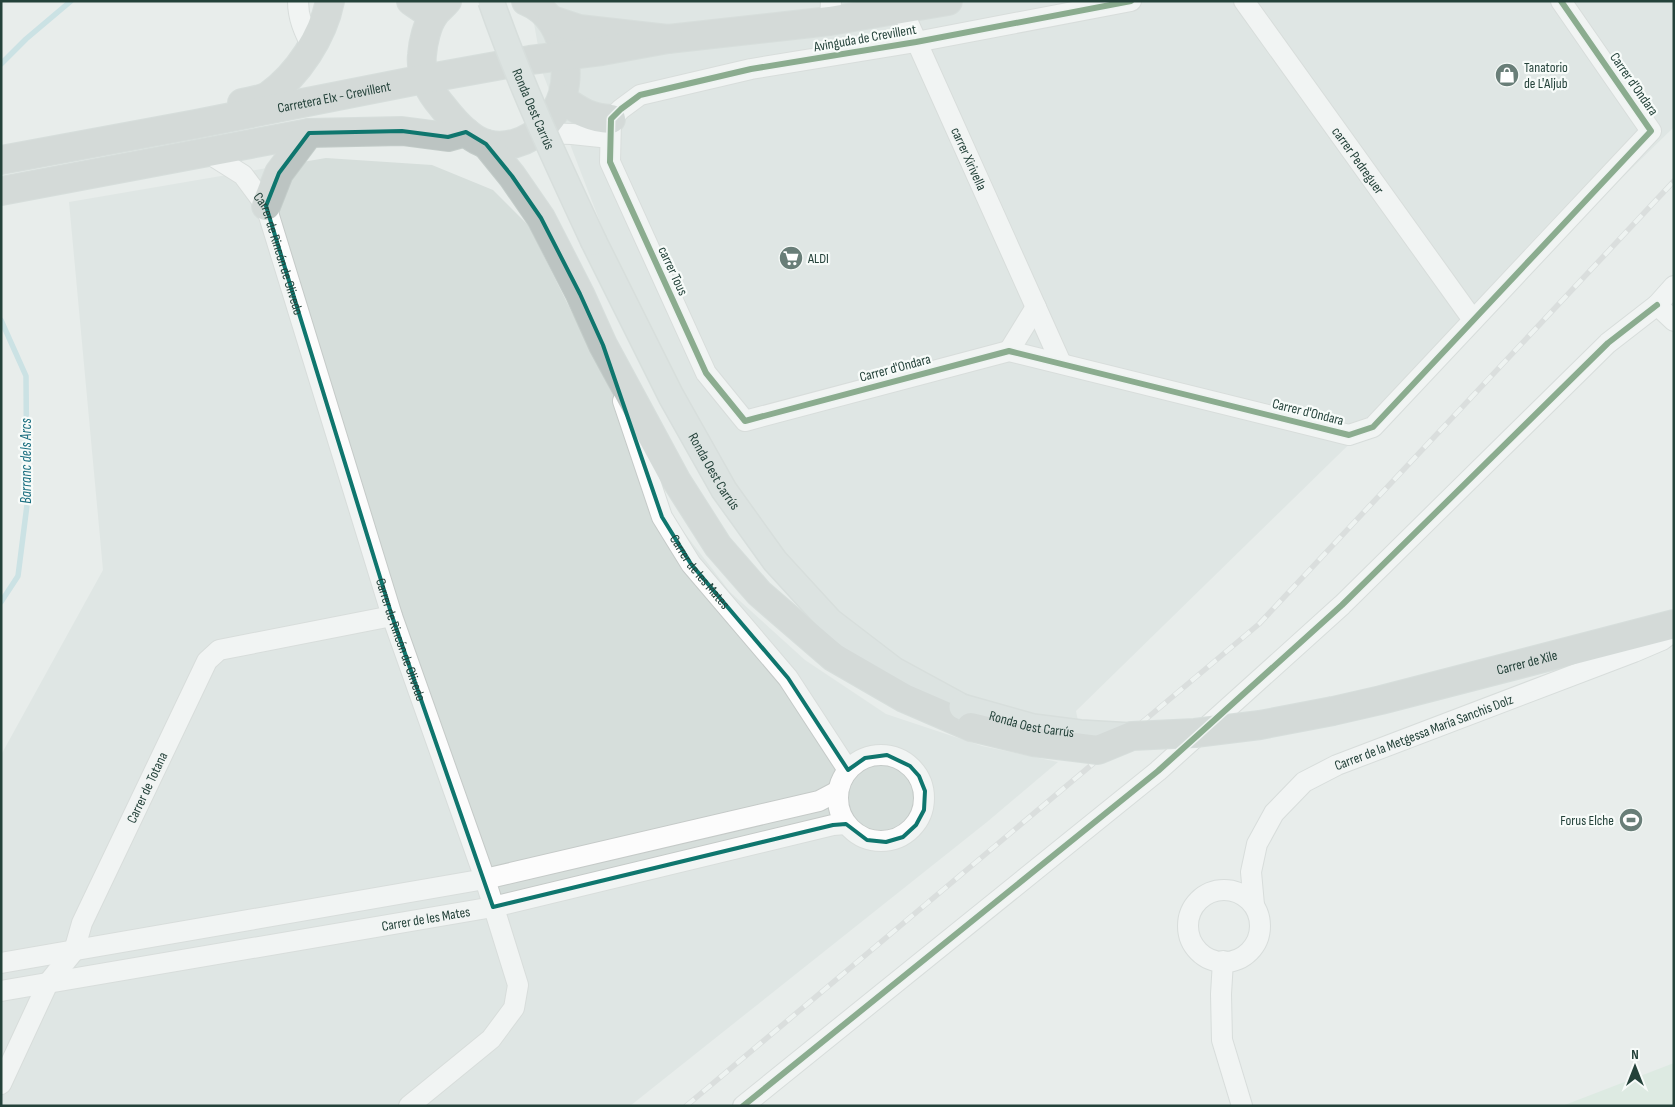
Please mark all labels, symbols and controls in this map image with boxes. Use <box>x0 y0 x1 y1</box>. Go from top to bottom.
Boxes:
street label: Avinguda de Crevillent <box>811 21 918 56</box>
street label: Carrer d'Ondara <box>1606 49 1662 119</box>
place label: Tanatorio de L'Aljub <box>1524 59 1568 92</box>
shop icon: Tanatorio de L'Aljub <box>1494 62 1520 88</box>
street label: Ronda Oest Carrús <box>509 66 559 152</box>
street label: Carretera Elx - Crevillent <box>276 77 392 116</box>
street label: carrer Pedreguer <box>1329 123 1388 197</box>
street label: carrer Xirivella <box>948 124 991 193</box>
street label: Carrer de Rincón de Olivedo <box>250 189 308 317</box>
street label: carrer Tous <box>654 244 692 298</box>
supermarket icon: ALDI <box>778 245 804 271</box>
place label: ALDI <box>807 250 829 267</box>
street label: Carrer d'Ondara <box>858 350 932 386</box>
street label: Carrer d'Ondara <box>1271 395 1345 429</box>
water label: Barranc dels Arcs <box>17 418 36 504</box>
street label: Ronda Oest Carrús <box>685 430 744 513</box>
street label: Carrer de les Mates <box>666 531 734 612</box>
street label: Carrer de Rincón de Olivedo <box>372 576 430 703</box>
street label: Carrer de Xile <box>1495 646 1559 678</box>
street label: Carrer de la Metgessa María Sanchis Dolz <box>1332 690 1515 774</box>
street label: Ronda Oest Carrús <box>987 707 1075 741</box>
street label: Carrer de Totana <box>122 749 171 826</box>
sports icon: Forus Elche <box>1618 807 1644 833</box>
place label: Forus Elche <box>1560 812 1614 829</box>
street label: Carrer de les Mates <box>380 903 471 934</box>
north arrow <box>1610 1042 1660 1092</box>
text: N <box>1631 1046 1639 1063</box>

